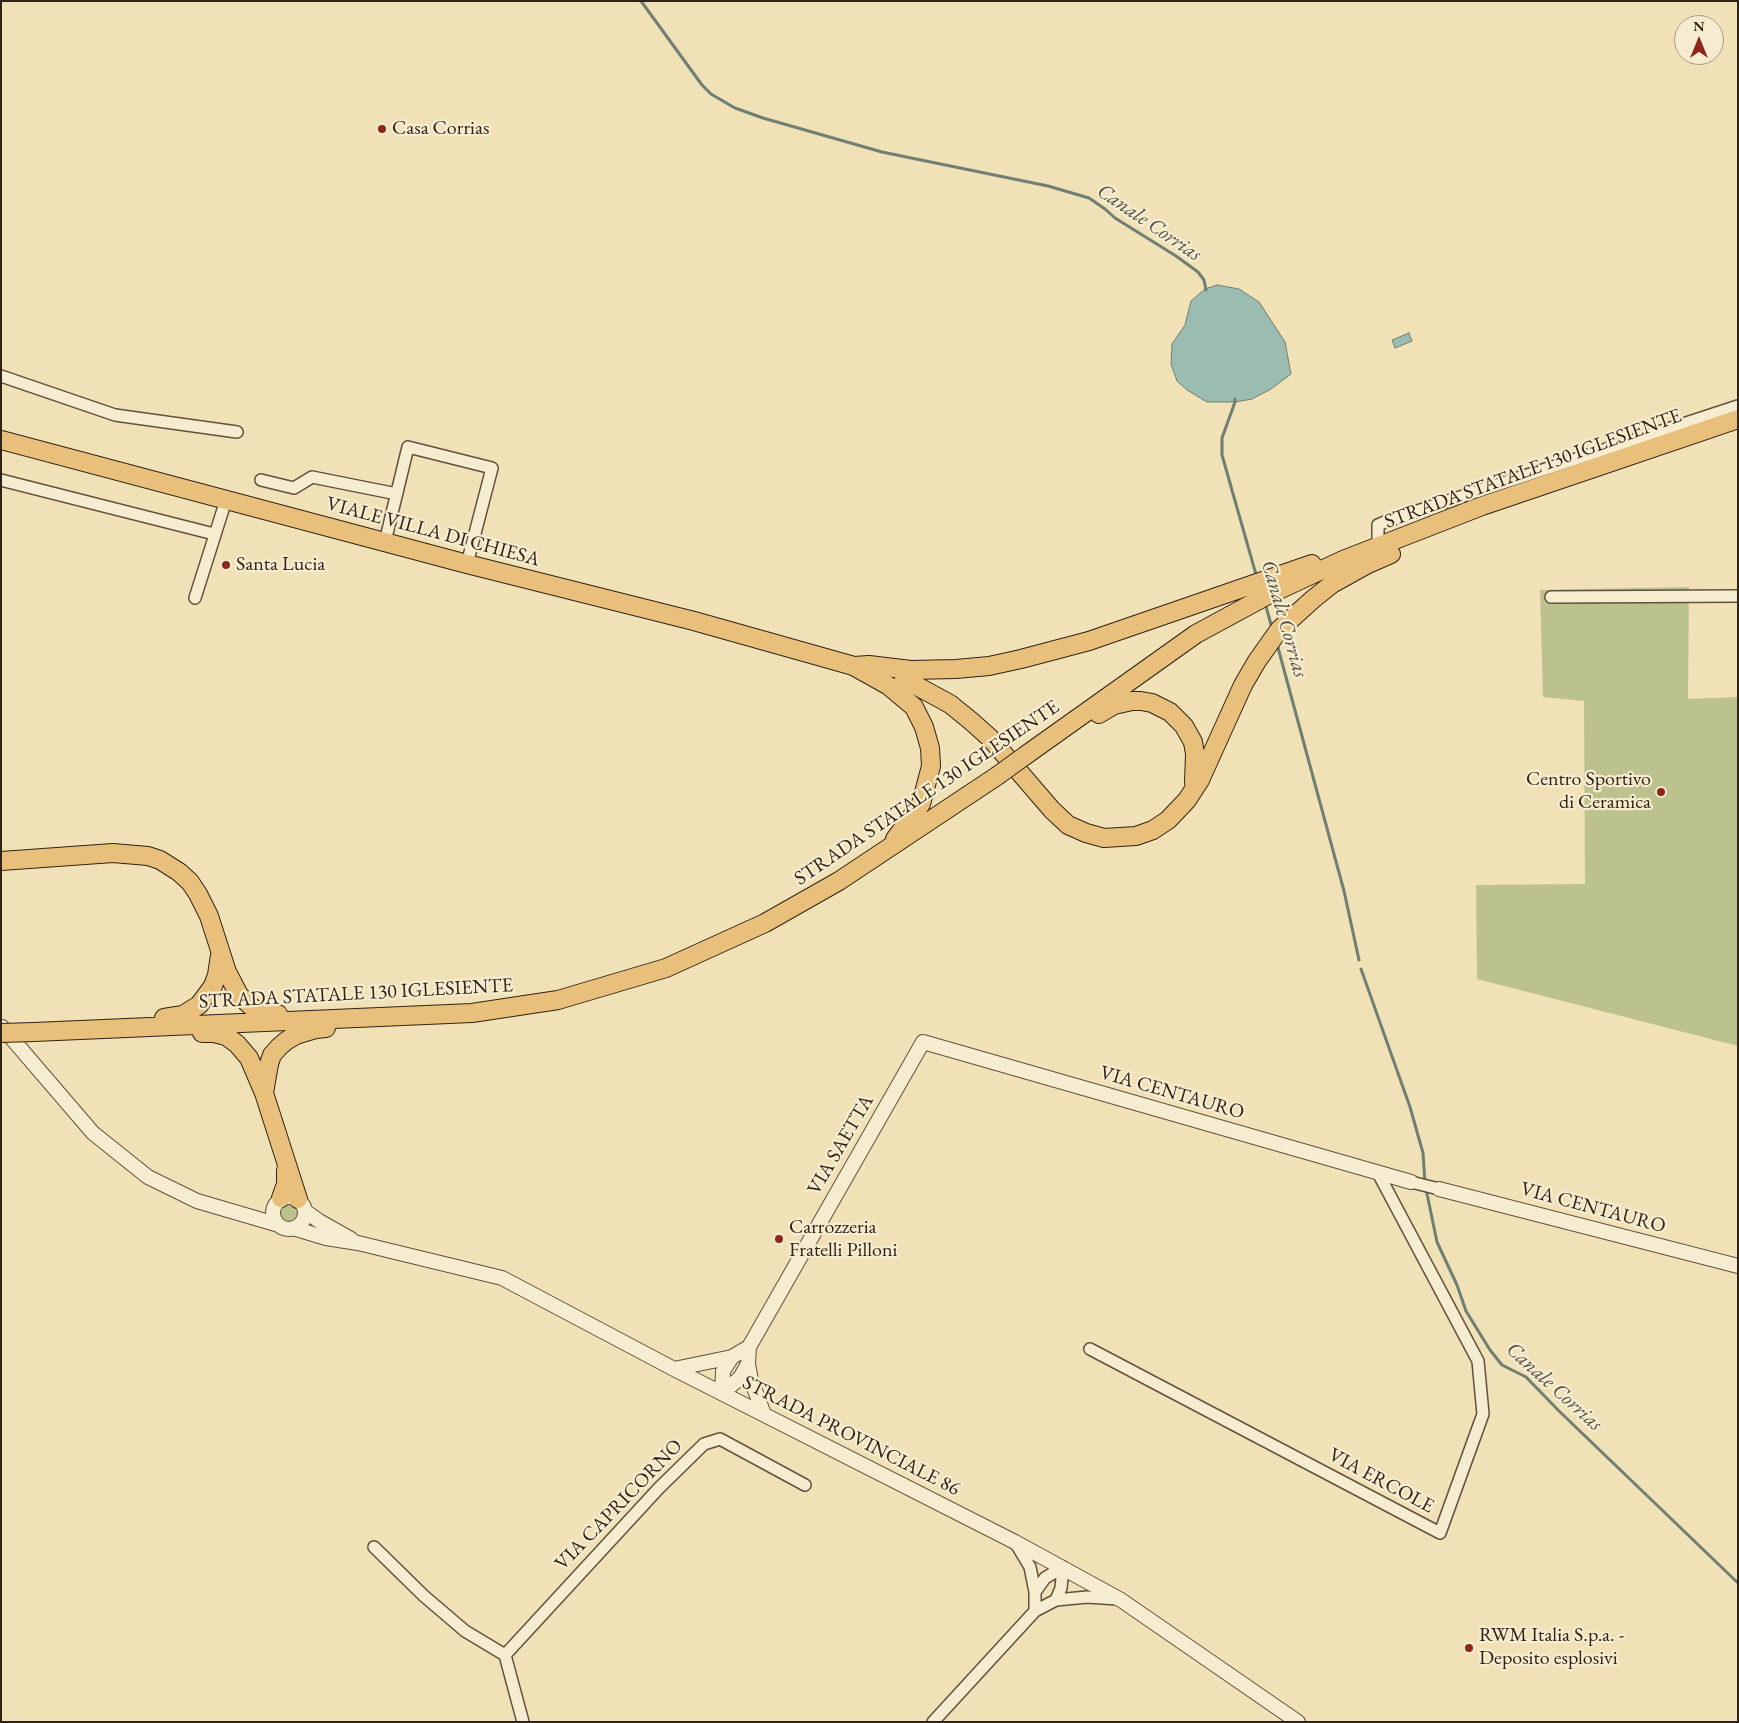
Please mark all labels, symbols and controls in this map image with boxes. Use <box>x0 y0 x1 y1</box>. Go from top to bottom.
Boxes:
north arrow <box>1674 15 1724 65</box>
text: N <box>1693 17 1705 35</box>
place label: Casa Corrias <box>392 117 489 141</box>
marker: Casa Corrias <box>376 123 388 135</box>
water label: Canale Corrias <box>1092 179 1206 267</box>
street label: STRADA STATALE 130 IGLESIENTE <box>1381 404 1685 534</box>
street label: VIALE VILLA DI CHIESA <box>324 492 542 572</box>
place label: Santa Lucia <box>236 553 325 577</box>
water label: Canale Corrias <box>1255 557 1313 681</box>
marker: Santa Lucia <box>220 559 232 571</box>
street label: STRADA STATALE 130 IGLESIENTE <box>790 695 1064 891</box>
place label: Centro Sportivo di Ceramica <box>1526 768 1651 815</box>
marker: Centro Sportivo di Ceramica <box>1655 786 1667 798</box>
street label: STRADA STATALE 130 IGLESIENTE <box>198 974 514 1014</box>
street label: VIA CENTAURO <box>1097 1061 1247 1125</box>
street label: VIA SAETTA <box>803 1091 879 1199</box>
street label: VIA CENTAURO <box>1518 1177 1668 1239</box>
place label: Carrozzeria Fratelli Pilloni <box>789 1216 897 1263</box>
marker: Carrozzeria Fratelli Pilloni <box>773 1233 785 1245</box>
water label: Canale Corrias <box>1501 1337 1607 1437</box>
street label: STRADA PROVINCIALE 86 <box>738 1371 964 1501</box>
street label: VIA CAPRICORNO <box>550 1434 688 1576</box>
street label: VIA ERCOLE <box>1324 1443 1438 1519</box>
place label: RWM Italia S.p.a. - Deposito esplosivi <box>1479 1624 1624 1671</box>
marker: RWM Italia S.p.a. - Deposito esplosivi <box>1463 1642 1475 1654</box>

